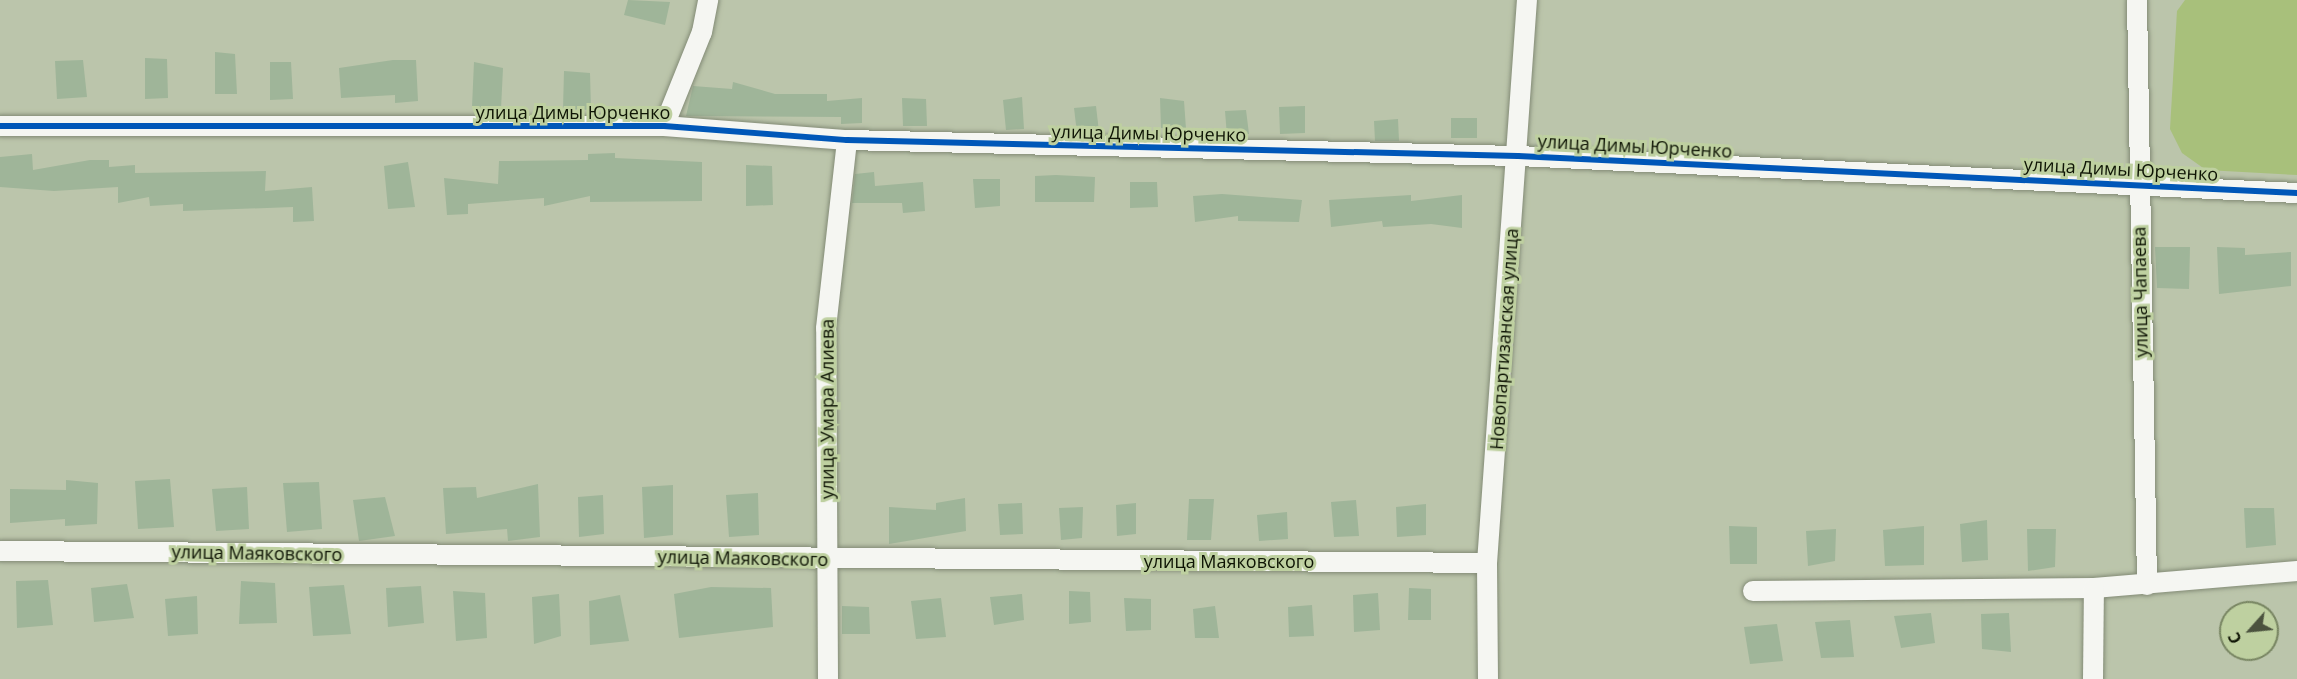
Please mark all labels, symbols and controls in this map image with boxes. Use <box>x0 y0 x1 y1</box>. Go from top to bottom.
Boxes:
street label: улица Димы Юрченко <box>476 101 670 123</box>
street label: улица Димы Юрченко <box>1052 121 1246 145</box>
street label: улица Димы Юрченко <box>1537 130 1733 162</box>
street label: улица Димы Юрченко <box>2023 153 2219 185</box>
street label: улица Чапаева <box>2128 226 2152 358</box>
street label: Новопартизанская улица <box>1485 227 1523 451</box>
street label: улица Умара Алиева <box>816 319 838 499</box>
street label: улица Маяковского <box>171 541 343 565</box>
street label: улица Маяковского <box>657 546 829 570</box>
street label: улица Маяковского <box>1144 550 1314 572</box>
north arrow <box>2219 601 2279 661</box>
text: С <box>2223 629 2247 648</box>

